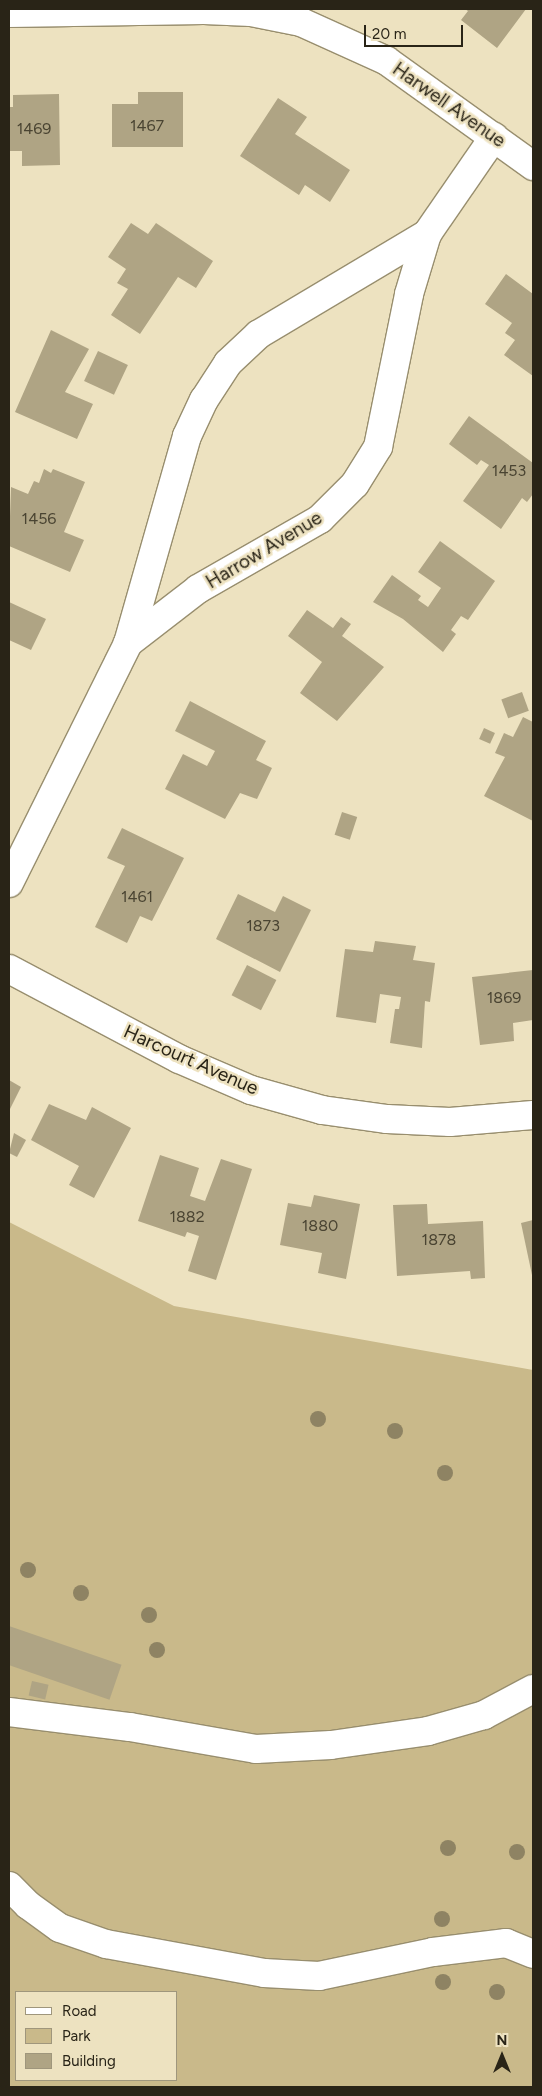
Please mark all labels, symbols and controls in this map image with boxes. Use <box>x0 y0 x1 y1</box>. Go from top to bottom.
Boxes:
scale bar <box>367 15 466 47</box>
text: 20 m <box>372 25 406 43</box>
street label: Harwell Avenue <box>388 58 510 152</box>
house number: 1467 <box>130 116 164 136</box>
house number: 1469 <box>17 119 51 139</box>
house number: 1453 <box>492 461 526 481</box>
street label: Harrow Avenue <box>202 506 326 594</box>
house number: 1456 <box>22 509 56 529</box>
house number: 1461 <box>121 887 153 907</box>
house number: 1873 <box>246 916 280 936</box>
house number: 1869 <box>487 988 521 1008</box>
street label: Harcourt Avenue <box>120 1020 262 1100</box>
house number: 1882 <box>169 1207 205 1227</box>
house number: 1880 <box>302 1216 338 1236</box>
house number: 1878 <box>422 1230 456 1250</box>
legend <box>15 1991 178 2081</box>
text: Road <box>62 2002 97 2020</box>
text: Park <box>62 2027 91 2045</box>
north arrow <box>477 2031 527 2081</box>
text: N <box>497 2032 507 2049</box>
text: Building <box>62 2052 116 2070</box>

